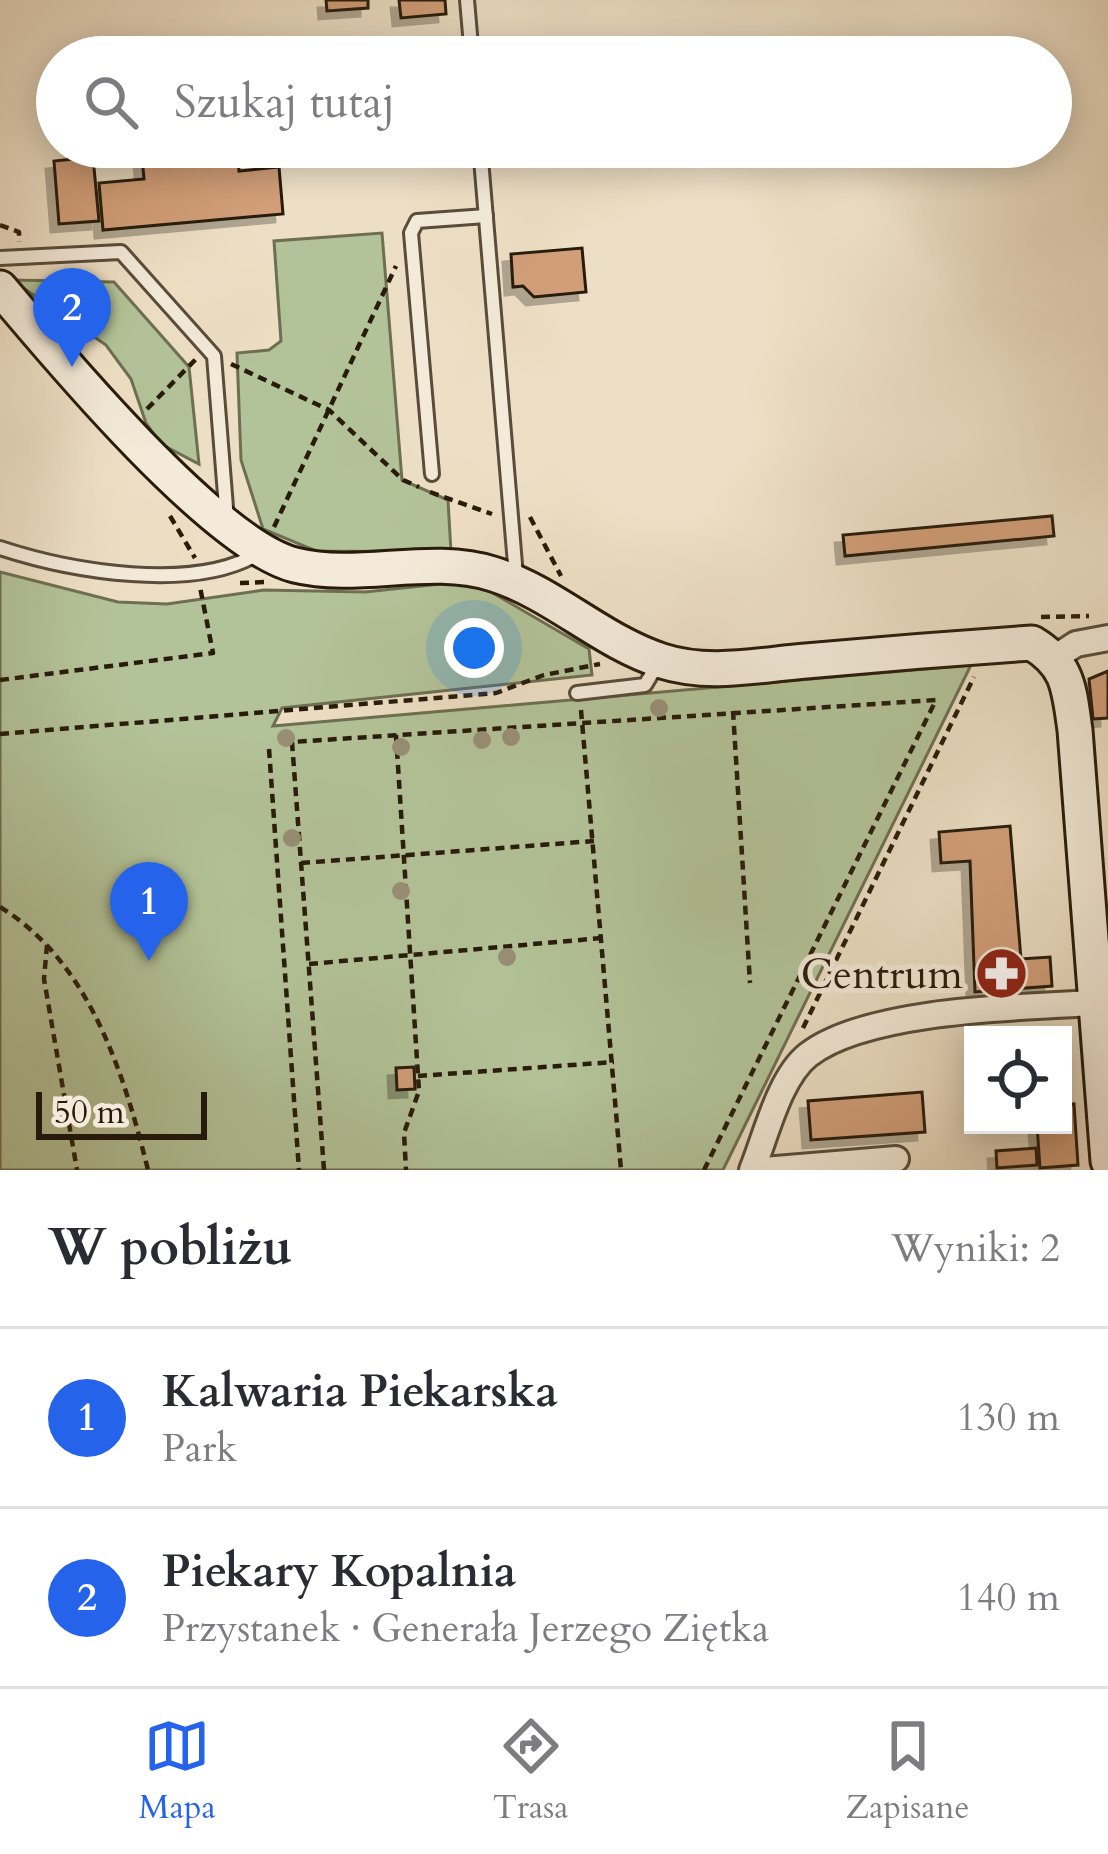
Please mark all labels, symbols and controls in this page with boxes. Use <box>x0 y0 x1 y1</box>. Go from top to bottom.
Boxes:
search box <box>36 36 1072 168</box>
icon: search <box>78 69 144 135</box>
text: Szukaj tutaj <box>174 72 395 133</box>
pin: 2 <box>33 268 111 367</box>
your location <box>444 618 504 678</box>
pin: 1 <box>110 862 188 961</box>
pharmacy icon: Centrum <box>974 945 1030 1001</box>
place label: Centrum <box>801 946 963 1003</box>
map controls <box>964 1026 1072 1134</box>
button: locate <box>964 1026 1072 1134</box>
scale bar <box>36 1086 207 1139</box>
text: 50 m <box>54 1090 125 1135</box>
text: W pobliżu <box>48 1213 292 1283</box>
text: Wyniki: 2 <box>891 1222 1060 1275</box>
text: Kalwaria Piekarska <box>162 1361 558 1422</box>
text: 1 <box>77 1391 97 1444</box>
text: 130 m <box>957 1391 1060 1444</box>
text: Park <box>162 1422 237 1475</box>
text: Piekary Kopalnia <box>162 1541 516 1602</box>
text: 2 <box>77 1571 97 1624</box>
text: 140 m <box>957 1571 1060 1624</box>
text: Przystanek · Generała Jerzego Ziętka <box>162 1602 769 1655</box>
tab: Mapa <box>139 1713 216 1830</box>
tab: Trasa <box>493 1713 569 1830</box>
tab: Zapisane <box>846 1713 969 1830</box>

